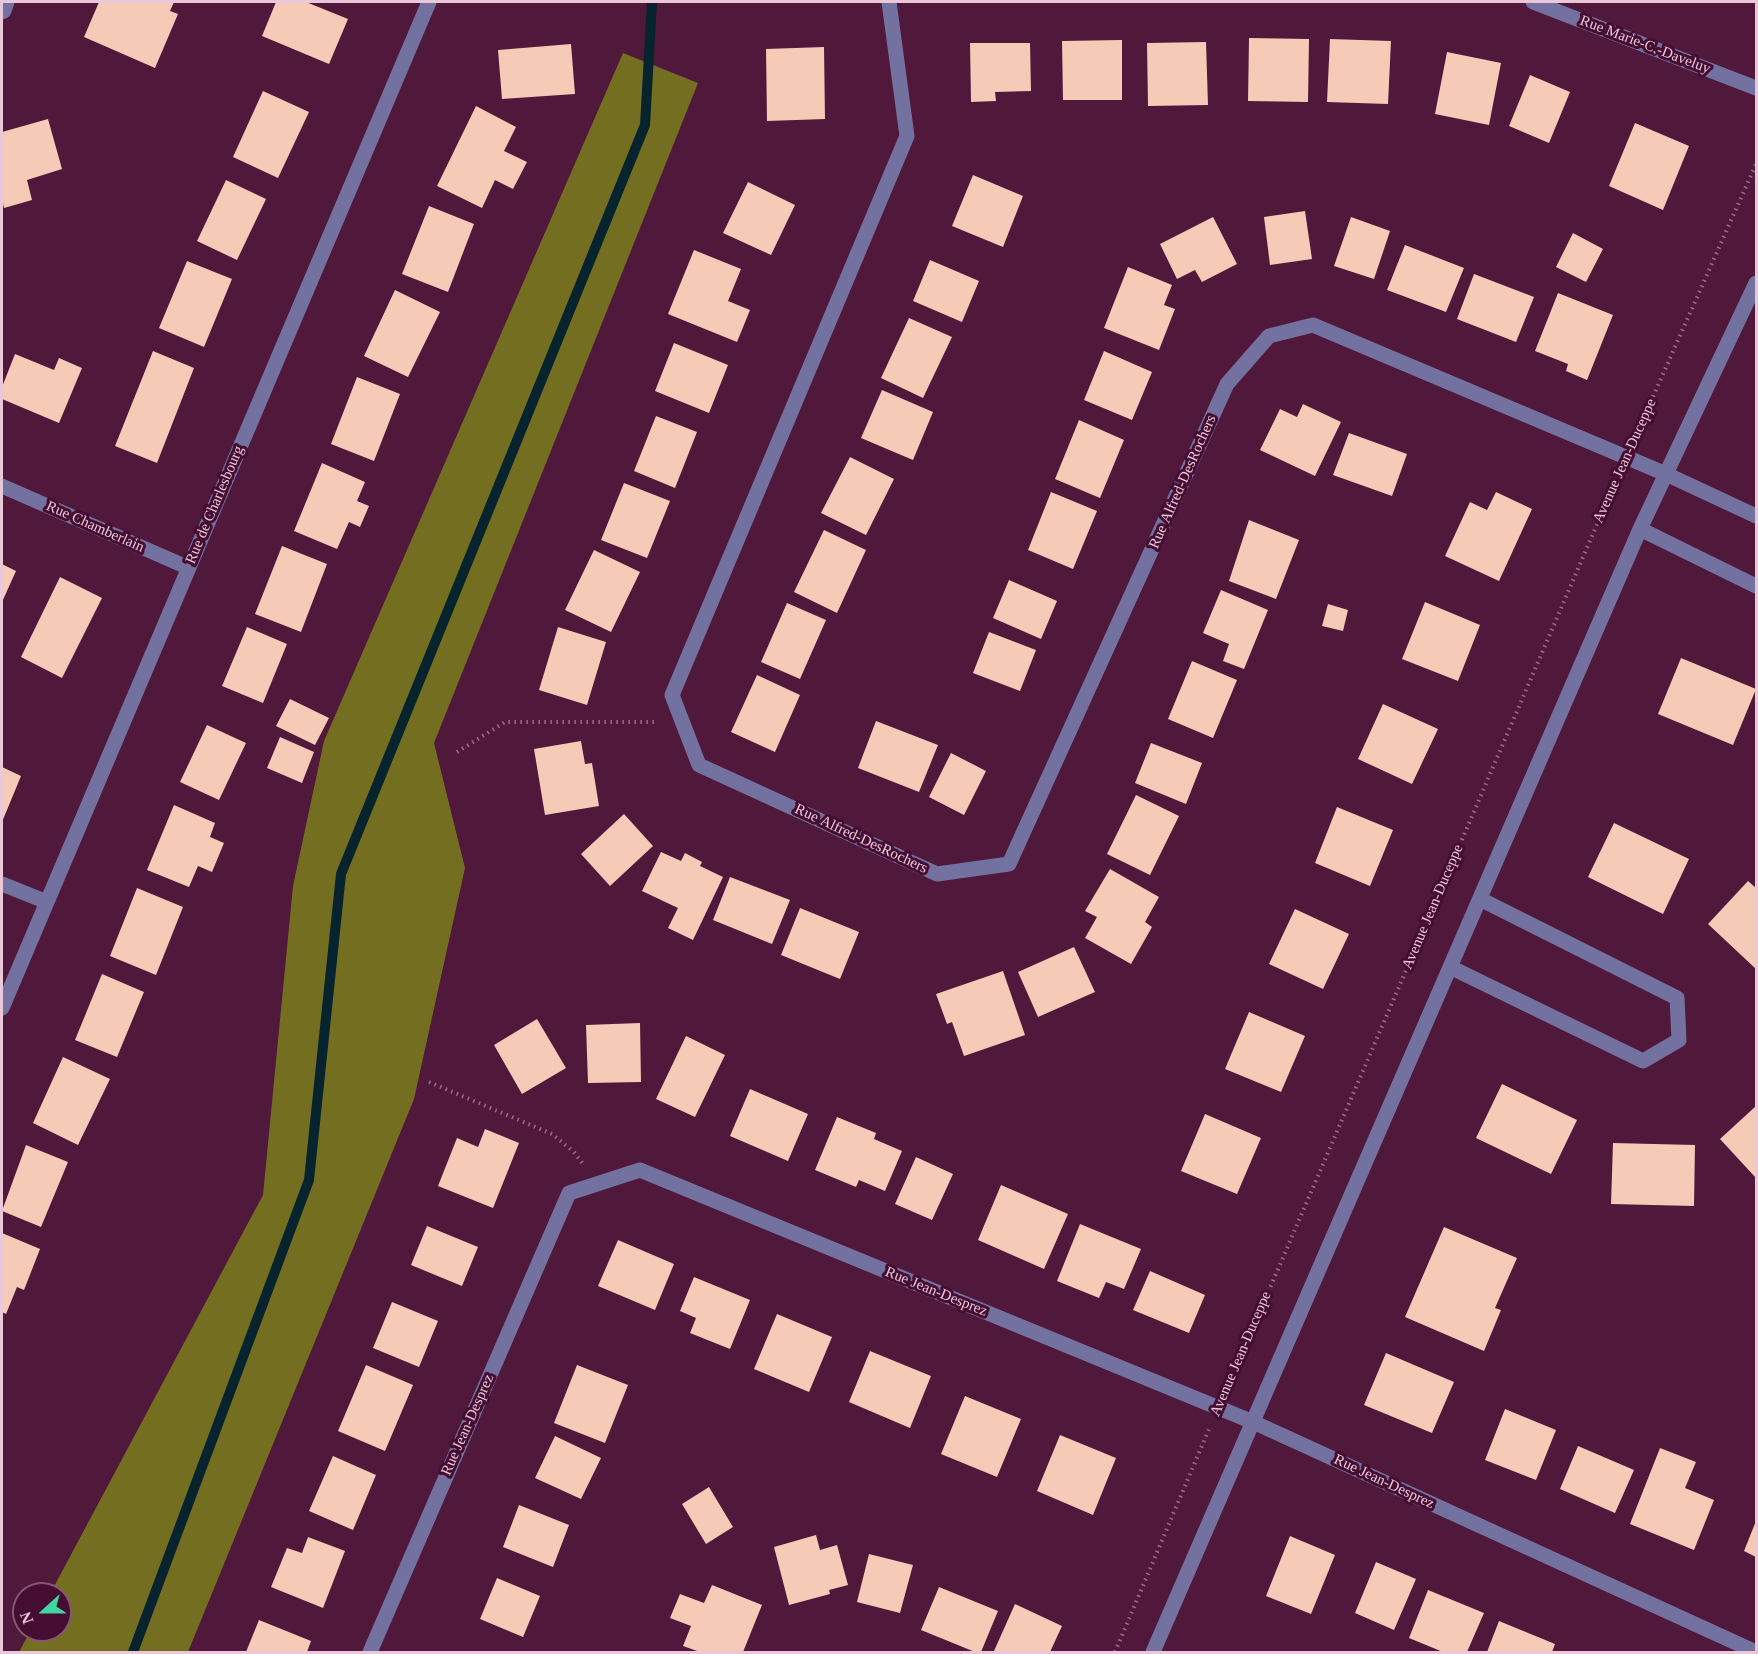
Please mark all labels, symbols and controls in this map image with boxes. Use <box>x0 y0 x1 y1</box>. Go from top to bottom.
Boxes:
street label: Rue Marie-C.-Daveluy <box>1577 12 1713 78</box>
street label: Avenue Jean-Duceppe <box>1589 396 1661 526</box>
street label: Rue Alfred-DesRochers <box>1145 412 1221 552</box>
street label: Rue de Charlesbourg <box>182 443 248 567</box>
street label: Rue Chamberlain <box>43 497 147 557</box>
street label: Rue Alfred-DesRochers <box>792 800 930 878</box>
street label: Avenue Jean-Duceppe <box>1398 842 1468 972</box>
street label: Rue Jean-Desprez <box>882 1263 990 1321</box>
street label: Avenue Jean-Duceppe <box>1206 1289 1276 1419</box>
street label: Rue Jean-Desprez <box>438 1372 498 1478</box>
street label: Rue Jean-Desprez <box>1331 1451 1437 1513</box>
north arrow <box>12 1582 72 1642</box>
text: N <box>17 1609 37 1626</box>

